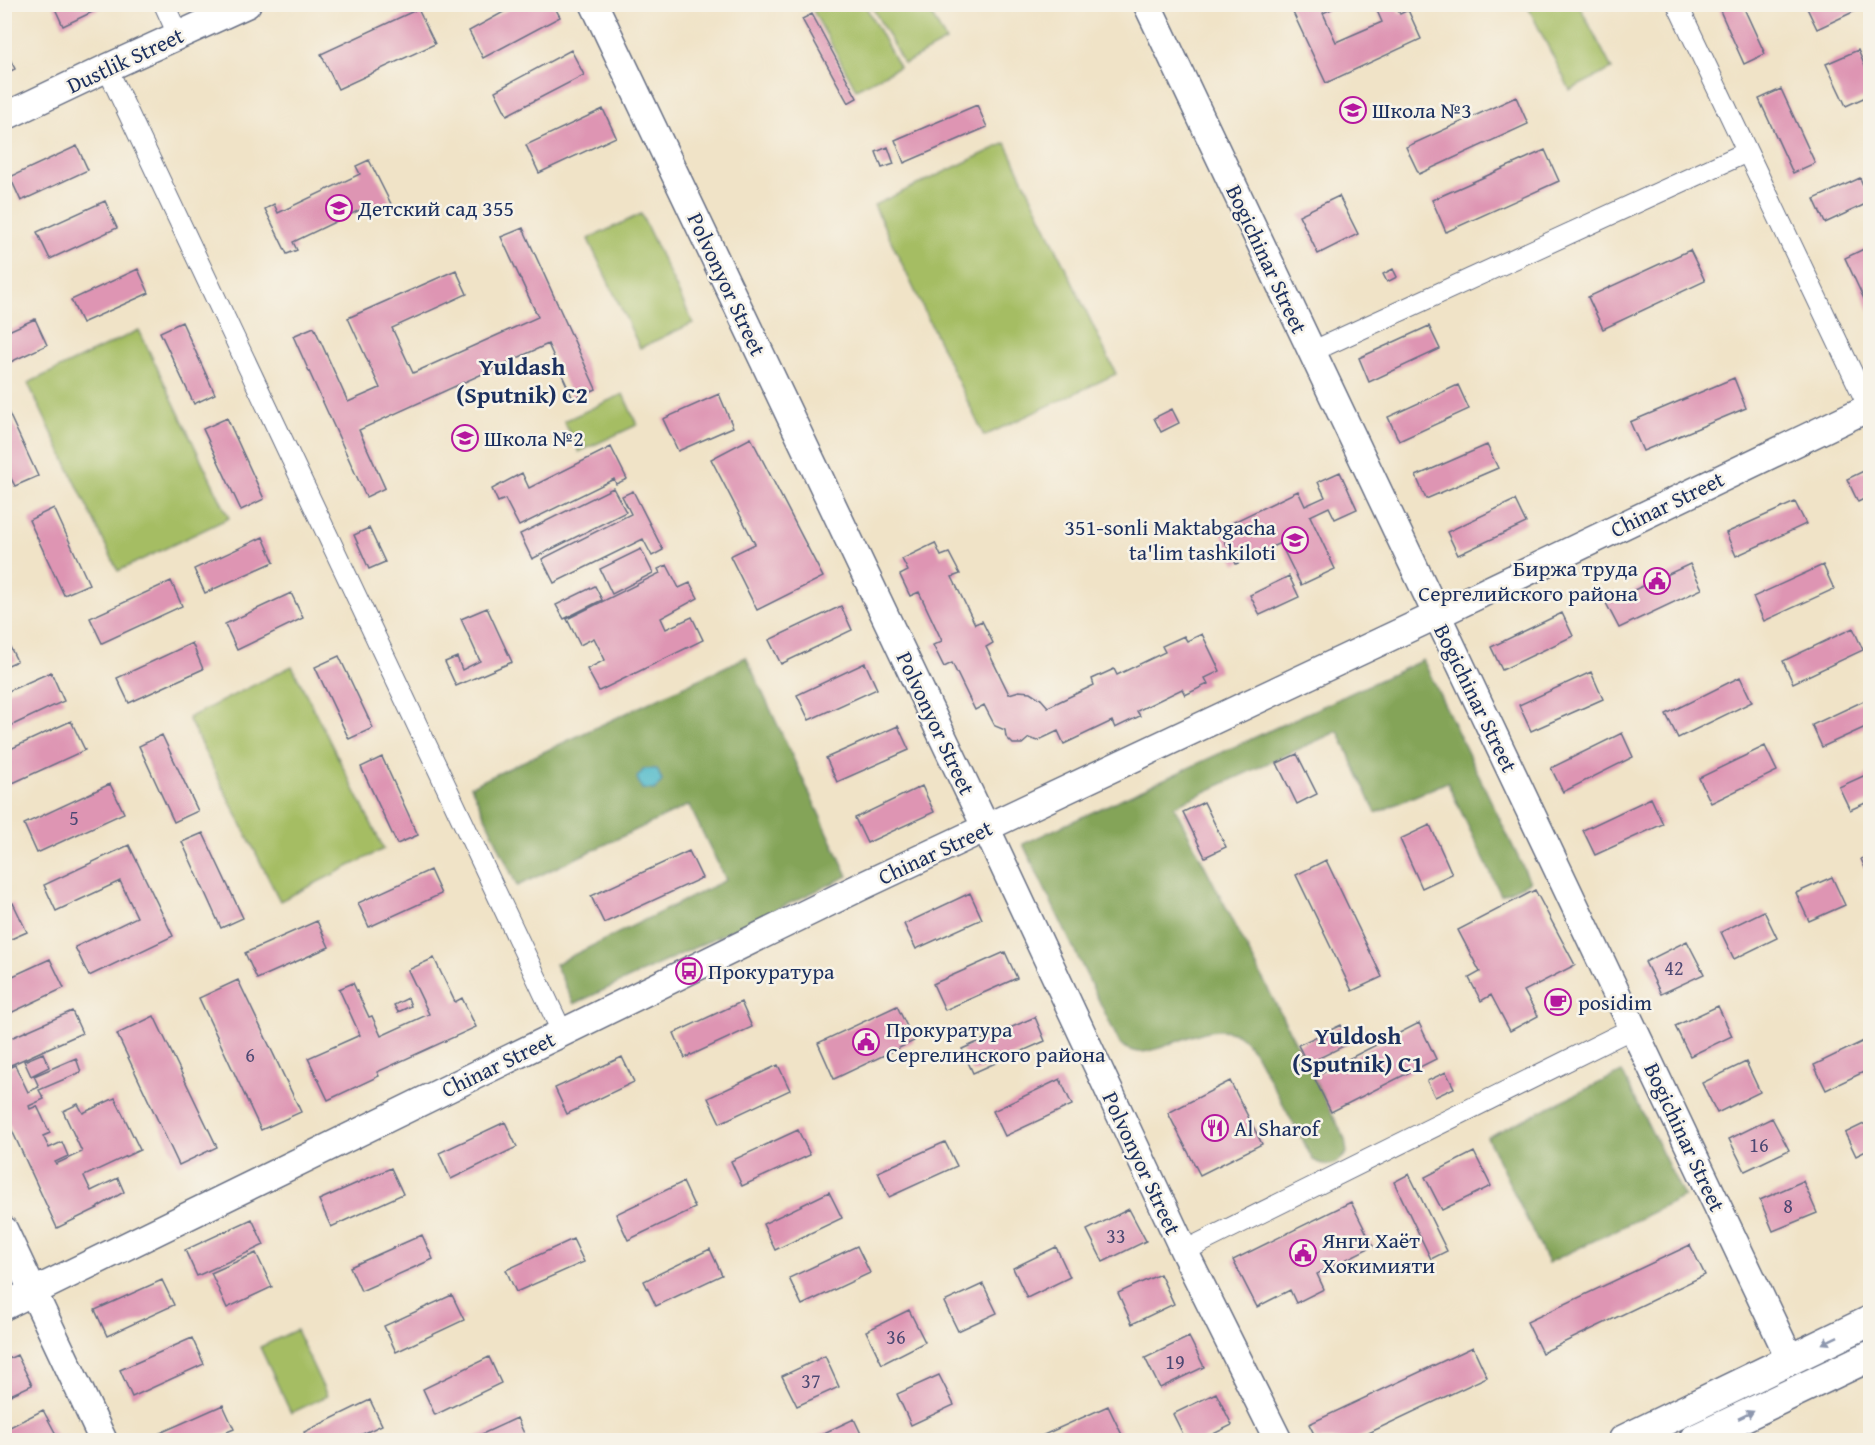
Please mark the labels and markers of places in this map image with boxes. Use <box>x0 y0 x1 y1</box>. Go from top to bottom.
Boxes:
place label: Школа №3 <box>1372 94 1472 126</box>
school or university icon: Школа №3 <box>1338 95 1368 125</box>
place label: Детский сад 355 <box>357 192 514 224</box>
school or university icon: Детский сад 355 <box>324 193 354 223</box>
place label: Школа №2 <box>484 422 584 454</box>
school or university icon: Школа №2 <box>450 423 480 453</box>
place label: 351-sonli Maktabgacha ta'lim tashkiloti <box>1064 511 1277 568</box>
school or university icon: 351-sonli Maktabgacha ta'lim tashkiloti <box>1280 525 1310 555</box>
place label: Биржа труда Сергелийского района <box>1418 552 1639 609</box>
public building icon: Биржа труда Сергелийского района <box>1642 566 1672 596</box>
place label: Прокуратура <box>708 955 835 987</box>
bus stop icon: Прокуратура <box>674 956 704 986</box>
place label: posidim <box>1578 986 1652 1018</box>
cafe icon: posidim <box>1543 987 1573 1017</box>
place label: Прокуратура Сергелинского района <box>886 1013 1106 1070</box>
public building icon: Прокуратура Сергелинского района <box>851 1027 881 1057</box>
place label: Al Sharof <box>1234 1112 1322 1144</box>
restaurant icon: Al Sharof <box>1200 1113 1230 1143</box>
place label: Янги Хаёт Хокимияти <box>1321 1224 1435 1281</box>
public building icon: Янги Хаёт Хокимияти <box>1288 1238 1318 1268</box>

